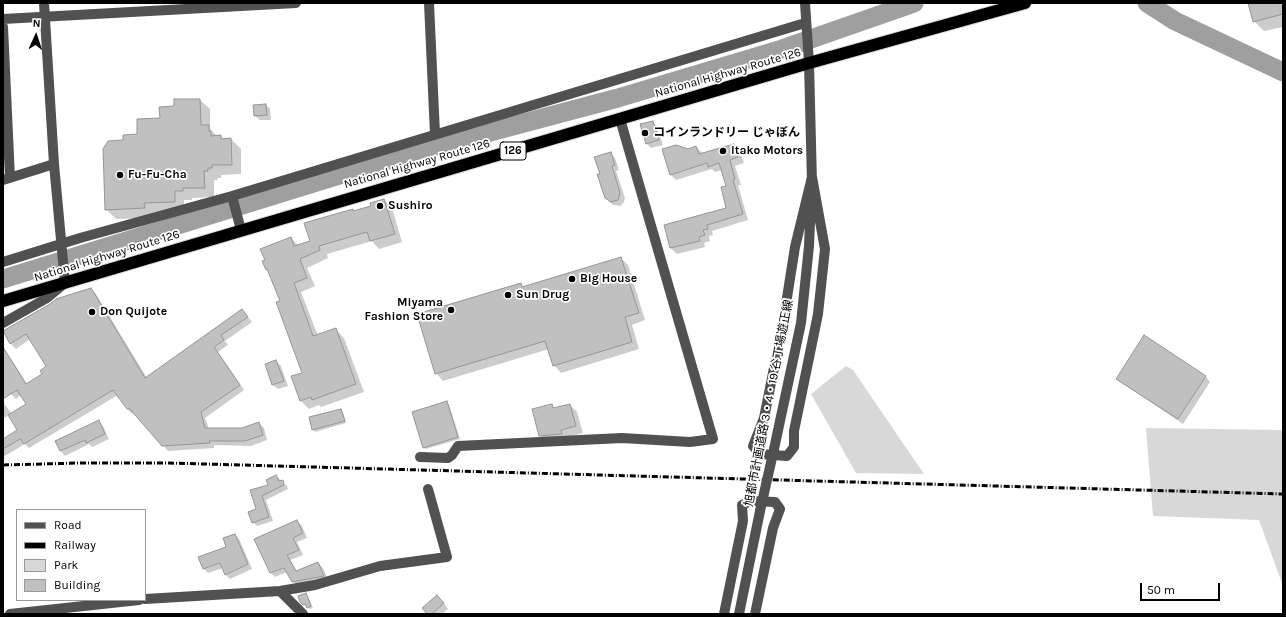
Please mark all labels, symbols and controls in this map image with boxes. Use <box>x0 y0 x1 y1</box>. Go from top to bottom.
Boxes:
north arrow <box>16 16 56 56</box>
text: N <box>32 17 41 30</box>
street label: National Highway Route 126 <box>653 45 803 101</box>
place label: コインランドリー じゃぼん <box>653 126 800 140</box>
marker: コインランドリー じゃぼん <box>640 128 650 138</box>
street label: National Highway Route 126 <box>342 136 492 192</box>
road number: 126 <box>500 142 526 160</box>
place label: Itako Motors <box>731 144 803 158</box>
marker: Itako Motors <box>718 146 728 156</box>
place label: Fu-Fu-Cha <box>128 168 187 182</box>
marker: Fu-Fu-Cha <box>115 170 125 180</box>
place label: Sushiro <box>388 199 432 213</box>
marker: Sushiro <box>375 201 385 211</box>
street label: National Highway Route 126 <box>33 227 181 285</box>
place label: Big House <box>580 272 637 286</box>
marker: Big House <box>567 274 577 284</box>
place label: Sun Drug <box>516 288 569 302</box>
marker: Sun Drug <box>503 290 513 300</box>
place label: Miyama Fashion Store <box>364 296 443 324</box>
street label: 旭都市計画道路 3・4・19 谷丁場遊正線 <box>742 298 796 508</box>
place label: Don Quijote <box>100 305 167 319</box>
marker: Miyama Fashion Store <box>446 305 456 315</box>
marker: Don Quijote <box>87 307 97 317</box>
legend <box>16 509 146 601</box>
text: Road <box>54 518 82 532</box>
text: Railway <box>54 538 96 552</box>
text: Park <box>54 558 78 572</box>
scale bar <box>1142 575 1222 601</box>
text: Building <box>54 578 100 592</box>
text: 50 m <box>1147 583 1175 597</box>

